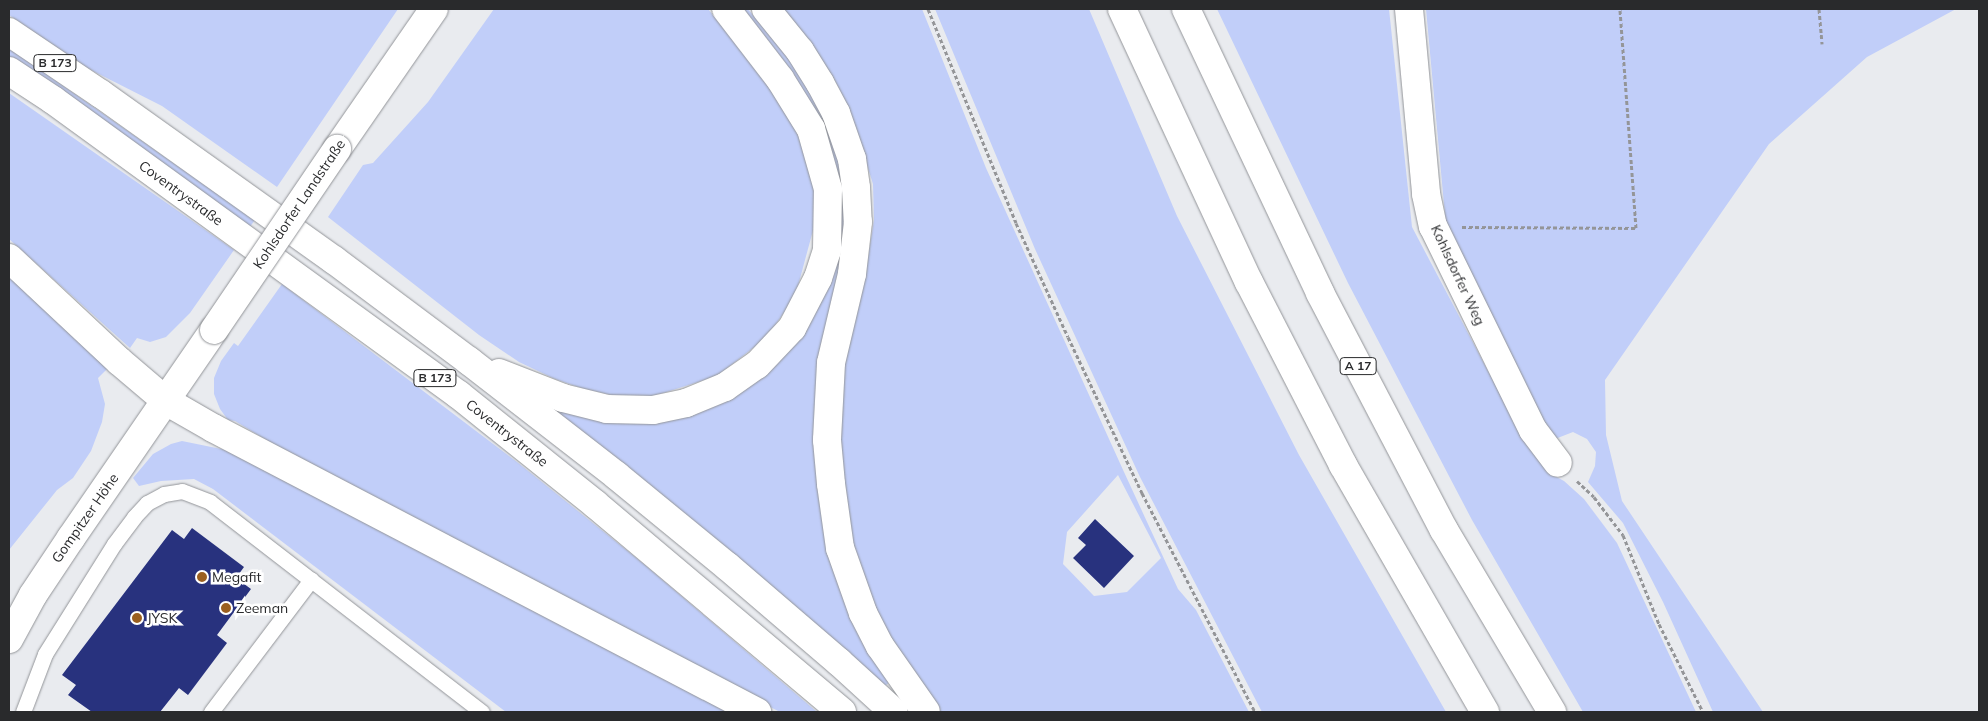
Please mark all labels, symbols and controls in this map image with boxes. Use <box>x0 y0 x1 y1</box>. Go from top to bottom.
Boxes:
road number: B 173 <box>32 54 78 72</box>
street label: Kohlsdorfer Landstraße <box>249 136 349 272</box>
street label: Coventrystraße <box>136 157 226 229</box>
street label: Kohlsdorfer Weg <box>1427 222 1489 328</box>
road number: A 17 <box>1339 356 1377 376</box>
road number: B 173 <box>412 368 458 388</box>
street label: Coventrystraße <box>463 396 551 470</box>
street label: Gompitzer Höhe <box>48 470 122 566</box>
place label: Megafit <box>212 569 261 585</box>
marker: Megafit <box>196 571 208 583</box>
place label: Zeeman <box>236 600 288 616</box>
marker: Zeeman <box>220 602 232 614</box>
place label: JYSK <box>147 610 177 626</box>
marker: JYSK <box>131 612 143 624</box>

